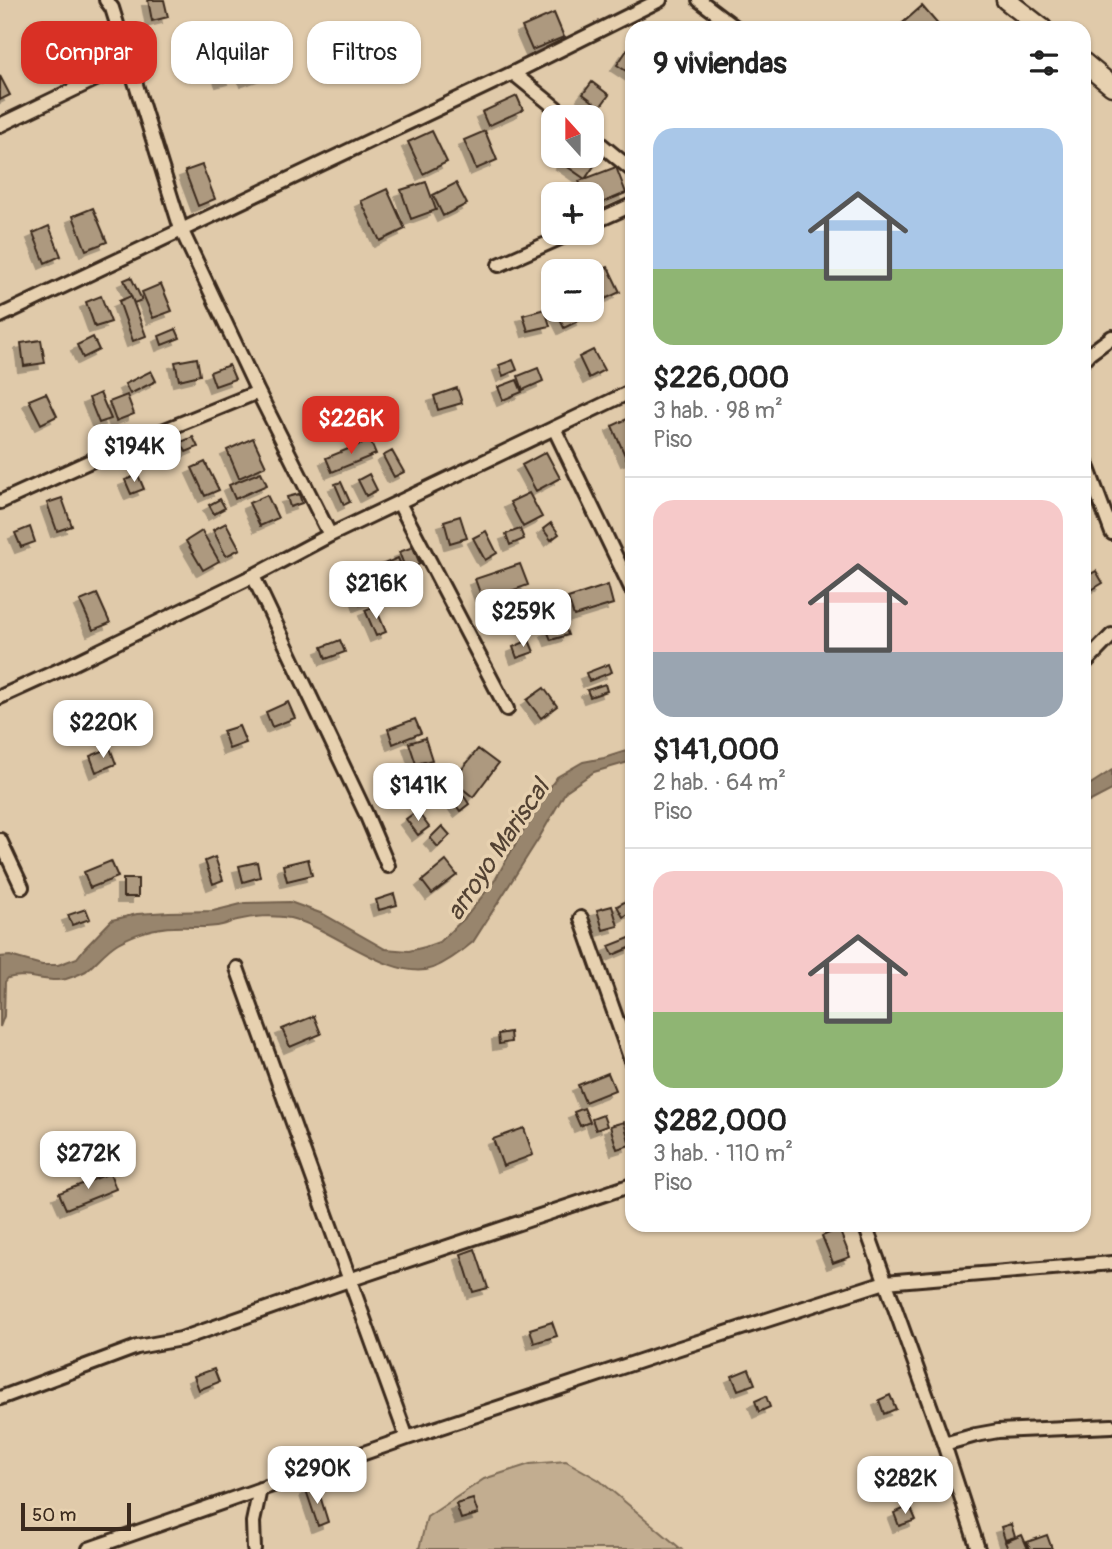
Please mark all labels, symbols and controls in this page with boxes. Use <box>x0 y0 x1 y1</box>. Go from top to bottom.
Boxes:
chip: Comprar <box>21 21 157 84</box>
chip: Alquilar <box>171 21 293 84</box>
chip: Filtros <box>307 21 421 84</box>
icon: filters <box>1025 44 1063 82</box>
text: 9 viviendas <box>653 45 787 82</box>
north arrow <box>541 105 604 168</box>
map controls <box>541 105 604 322</box>
icon: home <box>795 173 921 299</box>
button: + <box>541 182 604 245</box>
button: − <box>541 259 604 322</box>
text: $226,000 <box>653 359 789 396</box>
pin: $226K <box>302 396 400 456</box>
text: 3 hab. · 98 m² <box>653 396 783 425</box>
text: $226K <box>318 404 384 433</box>
pin: $194K <box>85 424 183 484</box>
text: Piso <box>653 425 692 454</box>
text: $194K <box>104 432 164 461</box>
icon: home <box>795 545 921 671</box>
pin: $216K <box>327 562 425 621</box>
text: $216K <box>345 569 407 598</box>
pin: $259K <box>474 590 572 649</box>
text: $259K <box>491 597 555 626</box>
pin: $220K <box>54 700 152 760</box>
text: $220K <box>69 708 137 737</box>
text: $141,000 <box>653 731 779 768</box>
pin: $141K <box>369 764 467 823</box>
text: 2 hab. · 64 m² <box>653 768 786 797</box>
text: $141K <box>389 771 447 800</box>
water label: arroyo Mariscal <box>439 771 558 926</box>
text: Piso <box>653 797 692 826</box>
icon: home <box>795 916 921 1042</box>
text: $282,000 <box>653 1102 787 1139</box>
pin: $272K <box>39 1132 137 1191</box>
text: $272K <box>56 1139 120 1168</box>
text: 3 hab. · 110 m² <box>653 1139 793 1168</box>
text: Piso <box>653 1168 692 1197</box>
pin: $290K <box>268 1446 366 1506</box>
text: $290K <box>284 1454 350 1483</box>
pin: $282K <box>856 1456 954 1516</box>
text: $282K <box>873 1464 937 1493</box>
scale bar <box>21 1500 131 1532</box>
text: 50 m <box>32 1503 76 1527</box>

